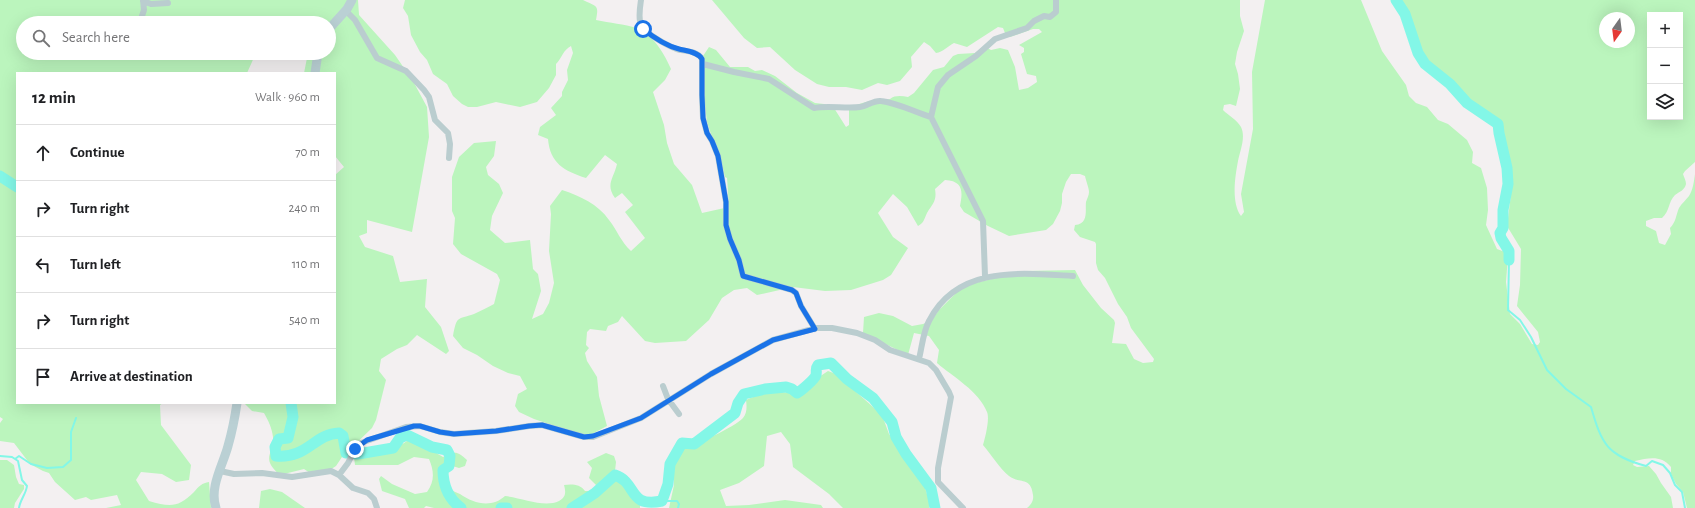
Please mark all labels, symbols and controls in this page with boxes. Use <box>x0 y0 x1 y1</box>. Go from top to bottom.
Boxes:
north arrow <box>1599 12 1635 48</box>
map controls <box>1647 12 1683 120</box>
button: + <box>1647 12 1683 48</box>
search box <box>16 16 336 60</box>
route start <box>634 20 652 38</box>
icon: search <box>30 27 52 49</box>
text: Search here <box>62 30 130 45</box>
button: − <box>1647 48 1683 84</box>
button: layers <box>1647 84 1683 120</box>
text: 12 min <box>32 89 76 106</box>
text: Walk · 960 m <box>255 91 320 104</box>
icon: ahead <box>32 142 54 164</box>
text: Continue <box>70 145 125 160</box>
text: 70 m <box>295 146 320 159</box>
icon: right <box>32 198 54 220</box>
text: Turn right <box>70 201 129 216</box>
text: 240 m <box>288 202 320 215</box>
icon: left <box>32 254 54 276</box>
text: Turn left <box>70 257 121 272</box>
text: 110 m <box>292 258 320 271</box>
icon: right <box>32 310 54 332</box>
text: Turn right <box>70 313 129 328</box>
text: 540 m <box>289 314 320 327</box>
icon: arrive <box>32 366 54 388</box>
text: Arrive at destination <box>70 369 193 384</box>
route end <box>346 440 364 458</box>

